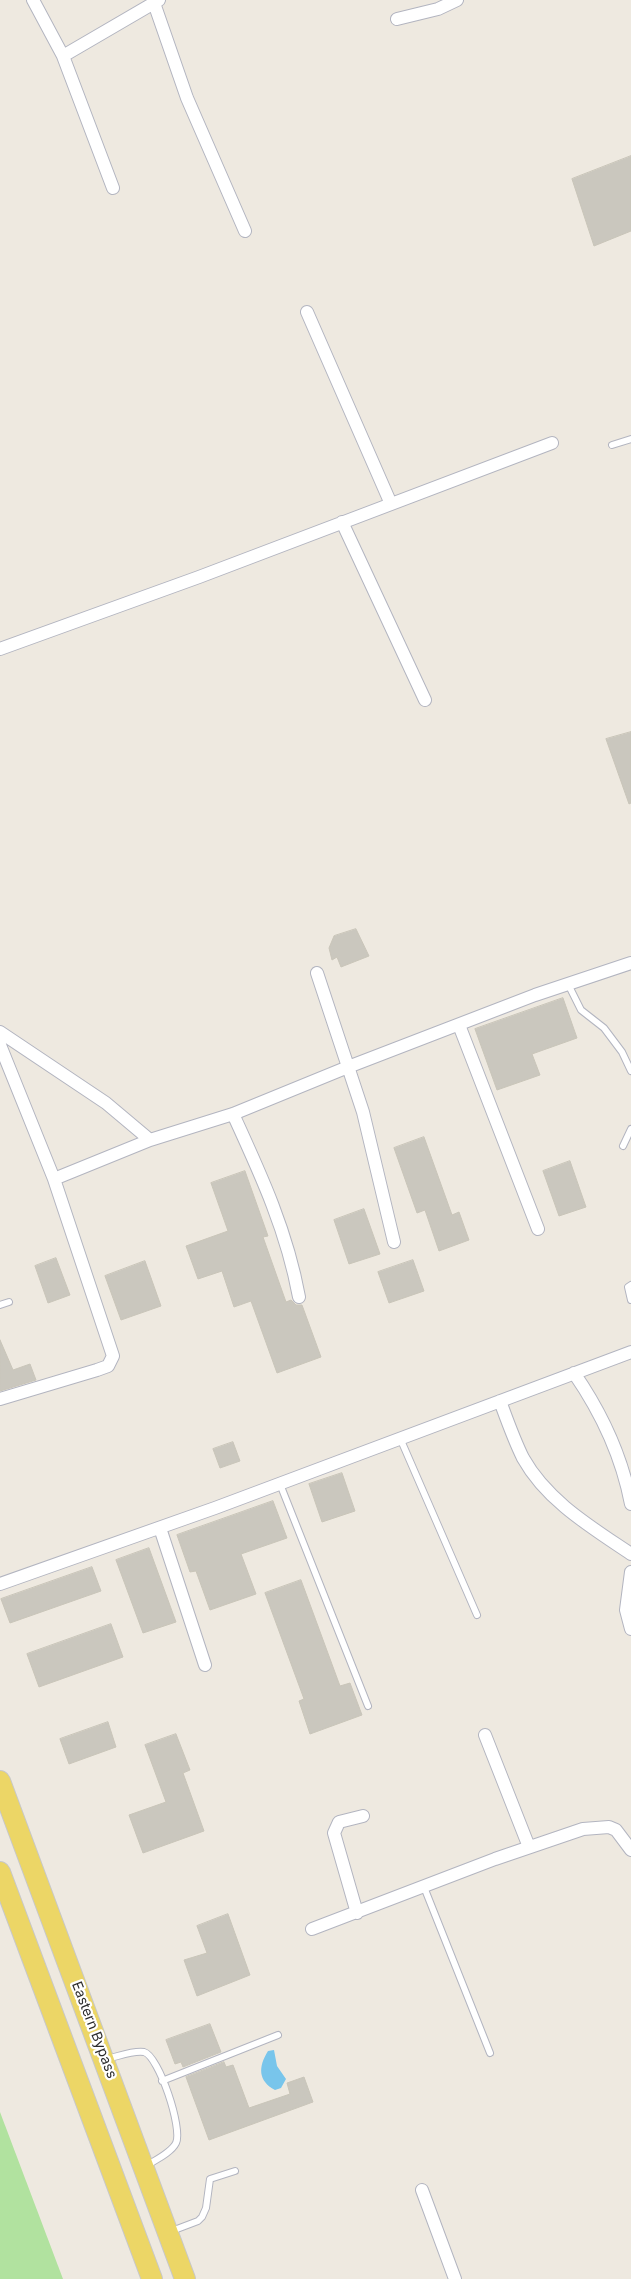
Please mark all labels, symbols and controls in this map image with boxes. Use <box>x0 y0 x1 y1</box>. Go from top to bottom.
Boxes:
street label: Eastern Bypass <box>68 1979 120 2081</box>

